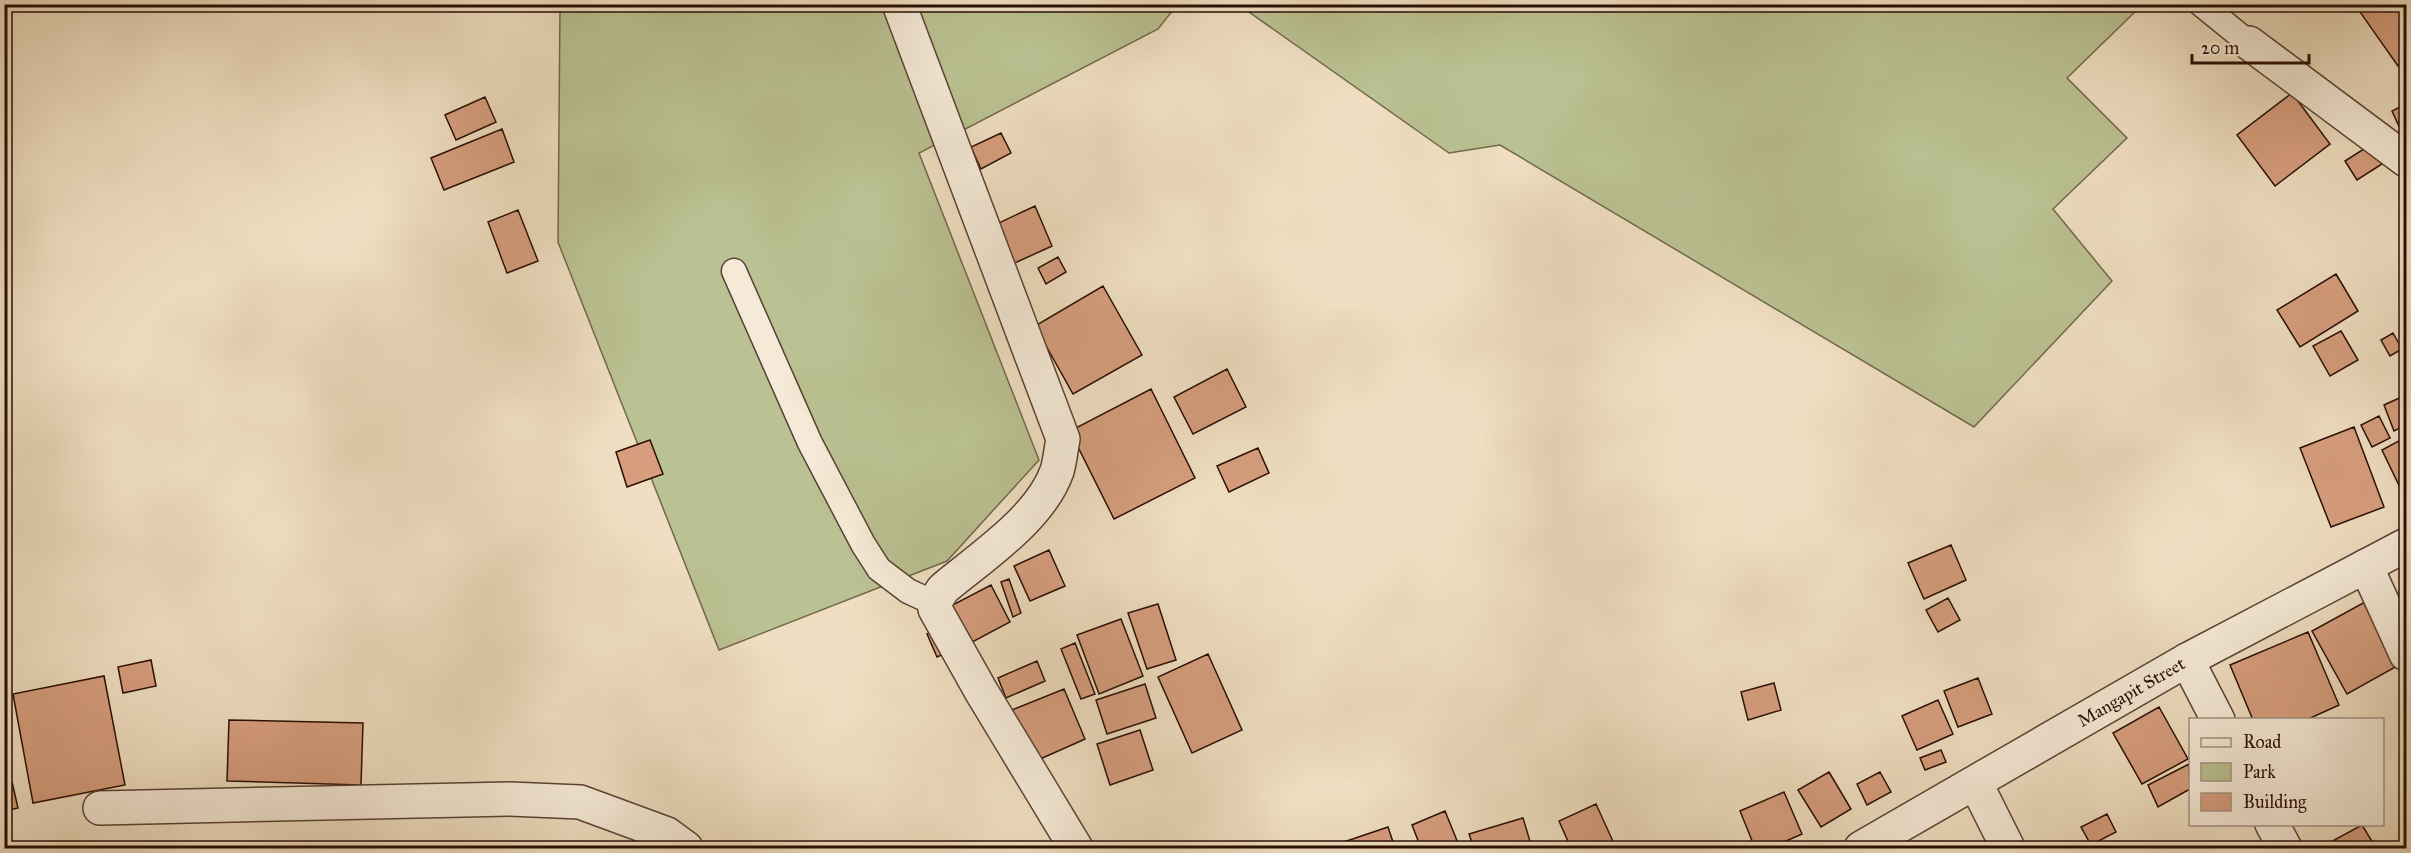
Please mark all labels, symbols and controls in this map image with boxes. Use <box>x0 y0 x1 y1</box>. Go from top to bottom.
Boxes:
scale bar <box>2192 27 2309 65</box>
text: 20 m <box>2201 37 2239 59</box>
street label: Mangapit Street <box>2073 652 2190 732</box>
legend <box>2189 718 2384 826</box>
text: Road <box>2243 731 2281 753</box>
text: Park <box>2243 761 2276 783</box>
text: Building <box>2243 791 2307 814</box>

